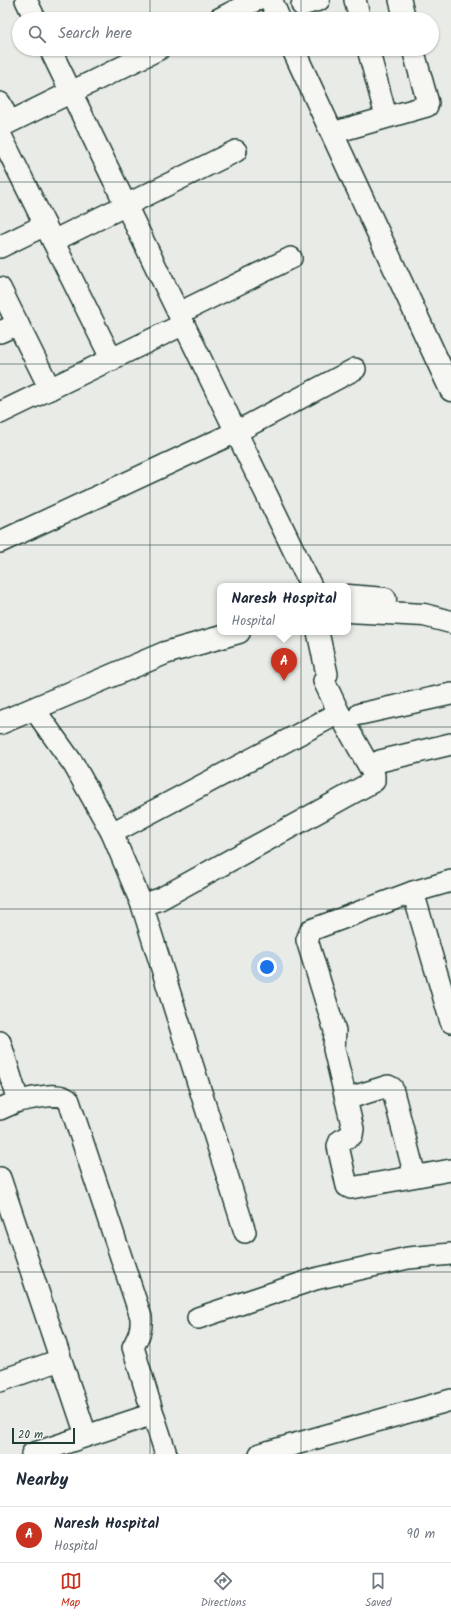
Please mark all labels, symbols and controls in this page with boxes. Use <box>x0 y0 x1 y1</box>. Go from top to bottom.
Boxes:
search box <box>12 12 439 56</box>
text: Search here <box>58 22 132 46</box>
icon: search <box>26 23 48 45</box>
popup <box>217 583 351 635</box>
text: Naresh Hospital <box>231 587 337 611</box>
text: Hospital <box>231 611 275 632</box>
pin: A <box>271 648 297 681</box>
your location <box>257 957 277 977</box>
scale bar <box>12 1426 75 1445</box>
text: 20 m <box>18 1426 43 1444</box>
text: Nearby <box>16 1467 68 1494</box>
text: Naresh Hospital <box>54 1512 159 1536</box>
text: A <box>25 1524 33 1545</box>
text: 90 m <box>407 1524 435 1545</box>
text: Hospital <box>54 1536 98 1557</box>
tab: Map <box>60 1570 82 1612</box>
tab: Directions <box>201 1570 246 1612</box>
tab: Saved <box>365 1570 391 1612</box>

